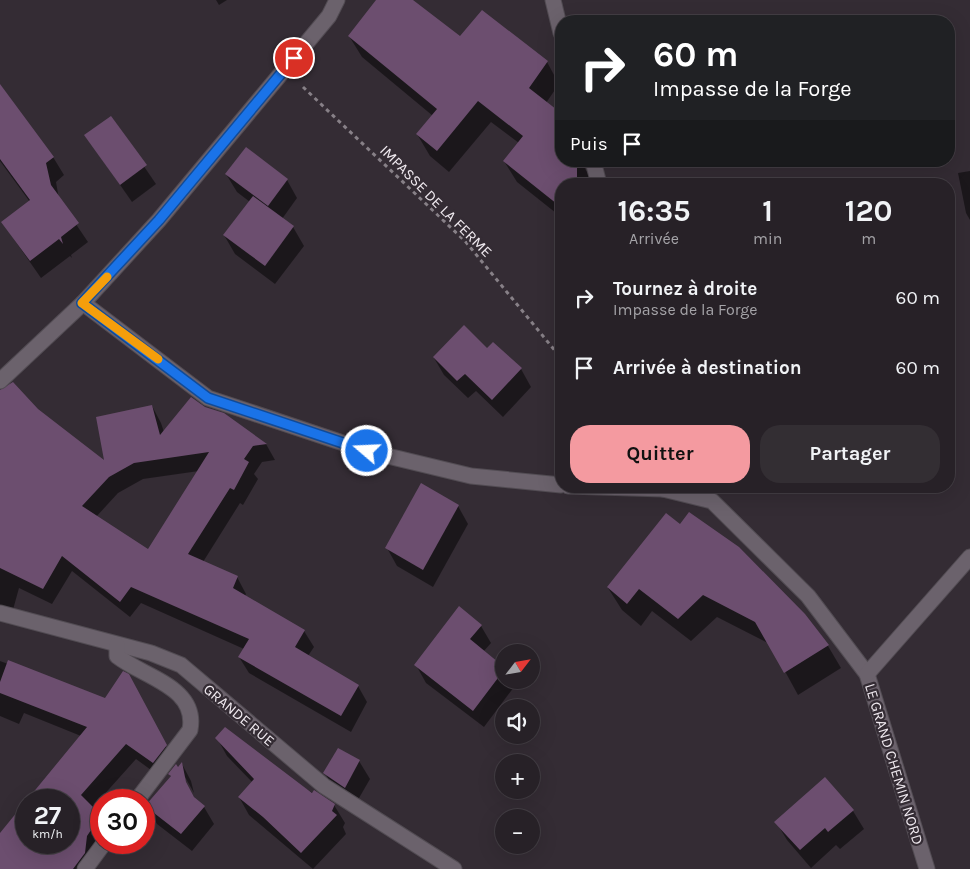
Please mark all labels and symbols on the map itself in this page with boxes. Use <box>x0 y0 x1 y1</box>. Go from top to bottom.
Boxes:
pin <box>273 37 315 79</box>
street label: IMPASSE DE LA FERME <box>376 141 496 261</box>
position arrow <box>340 424 392 476</box>
north arrow <box>495 644 540 689</box>
street label: GRANDE RUE <box>200 680 278 750</box>
street label: LE GRAND CHEMIN NORD <box>861 681 927 847</box>
speed limit sign: 30 <box>90 789 155 854</box>

